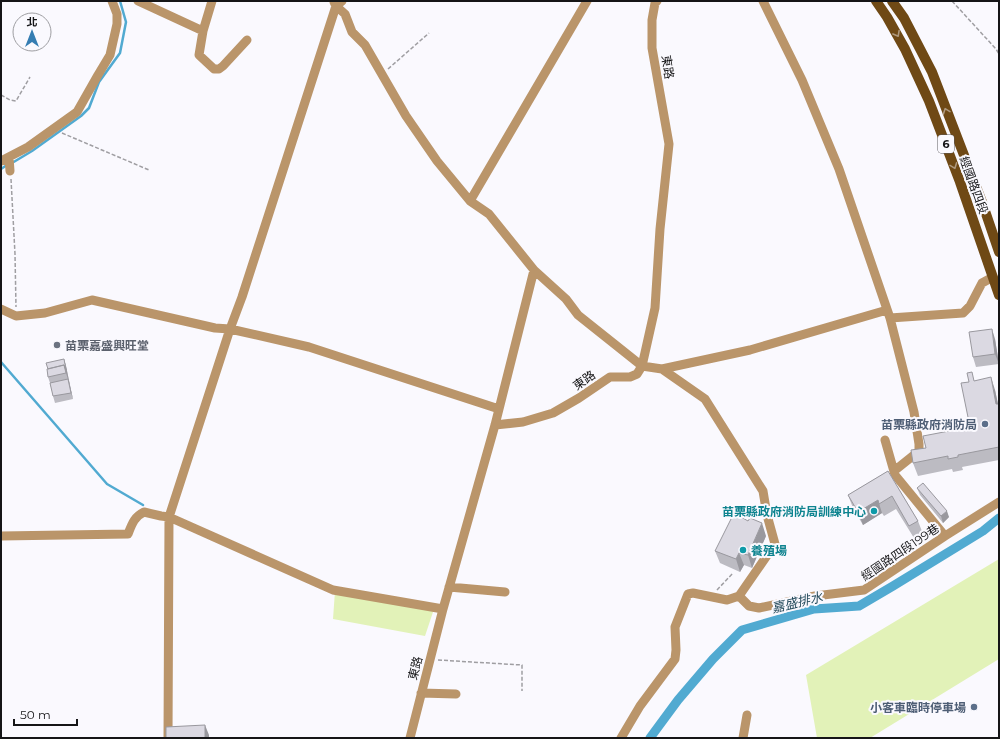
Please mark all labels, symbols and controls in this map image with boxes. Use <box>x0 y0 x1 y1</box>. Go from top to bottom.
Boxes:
north arrow <box>12 12 52 52</box>
text: 北 <box>27 15 38 29</box>
one-way arrow <box>892 30 899 37</box>
street label: 東路 <box>659 54 677 80</box>
one-way arrow <box>943 108 951 115</box>
road number: 6 <box>938 135 954 153</box>
street label: 經國路四段 <box>957 154 991 216</box>
one-way arrow <box>950 163 958 170</box>
place label: 苗栗嘉盛興旺堂 <box>65 338 149 353</box>
marker: 苗栗嘉盛興旺堂 <box>52 340 62 350</box>
street label: 東路 <box>570 367 598 393</box>
place label: 苗栗縣政府消防局 <box>881 417 977 432</box>
marker: 苗栗縣政府消防局 <box>980 419 990 429</box>
place label: 苗栗縣政府消防局訓練中心 <box>722 504 866 519</box>
marker: 苗栗縣政府消防局訓練中心 <box>869 506 879 516</box>
street label: 經國路四段199巷 <box>858 520 942 584</box>
place label: 養殖場 <box>751 543 787 558</box>
marker: 養殖場 <box>738 545 748 555</box>
water label: 嘉盛排水 <box>770 588 825 616</box>
street label: 東路 <box>405 654 425 682</box>
place label: 小客車臨時停車場 <box>870 700 966 715</box>
scale bar <box>14 701 77 727</box>
marker: 小客車臨時停車場 <box>969 702 979 712</box>
text: 50 m <box>20 707 51 722</box>

